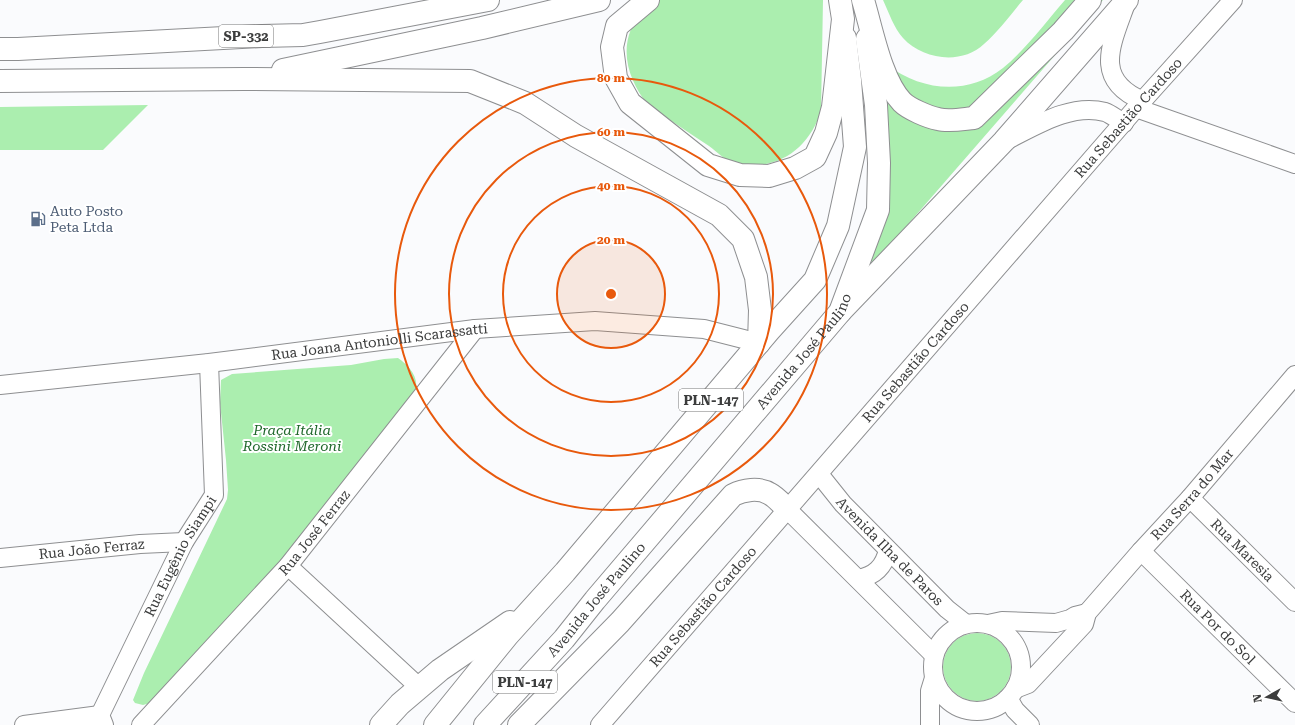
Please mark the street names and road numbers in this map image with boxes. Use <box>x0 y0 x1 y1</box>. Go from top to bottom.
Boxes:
road number: SP-332 <box>219 25 273 47</box>
street label: Rua Sebastião Cardoso <box>1071 54 1185 181</box>
street label: Avenida José Paulino <box>753 291 854 412</box>
street label: Rua Sebastião Cardoso <box>859 298 972 425</box>
street label: Rua Joana Antoniolli Scarassatti <box>270 320 489 363</box>
road number: PLN-147 <box>679 389 743 411</box>
street label: Rua Serra do Mar <box>1148 445 1237 543</box>
street label: Rua José Ferraz <box>275 486 353 579</box>
street label: Rua Eugênio Siampi <box>141 492 220 619</box>
street label: Avenida Ilha de Paros <box>833 494 947 609</box>
street label: Rua Maresia <box>1208 515 1278 585</box>
street label: Rua João Ferraz <box>38 536 145 562</box>
street label: Avenida José Paulino <box>544 539 649 660</box>
street label: Rua Sebastião Cardoso <box>646 543 760 670</box>
street label: Rua Por do Sol <box>1177 586 1259 668</box>
road number: PLN-147 <box>493 671 557 693</box>

